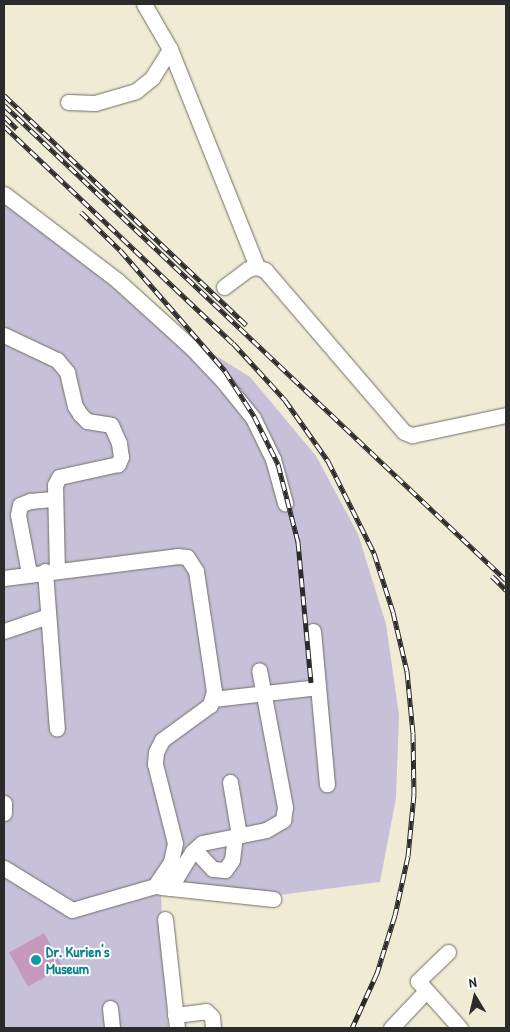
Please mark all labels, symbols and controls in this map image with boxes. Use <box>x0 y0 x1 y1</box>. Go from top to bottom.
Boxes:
place label: Dr. Kurien's Museum <box>46 942 110 977</box>
marker: Dr. Kurien's Museum <box>30 954 42 966</box>
north arrow <box>450 972 500 1022</box>
text: N <box>467 972 478 992</box>

